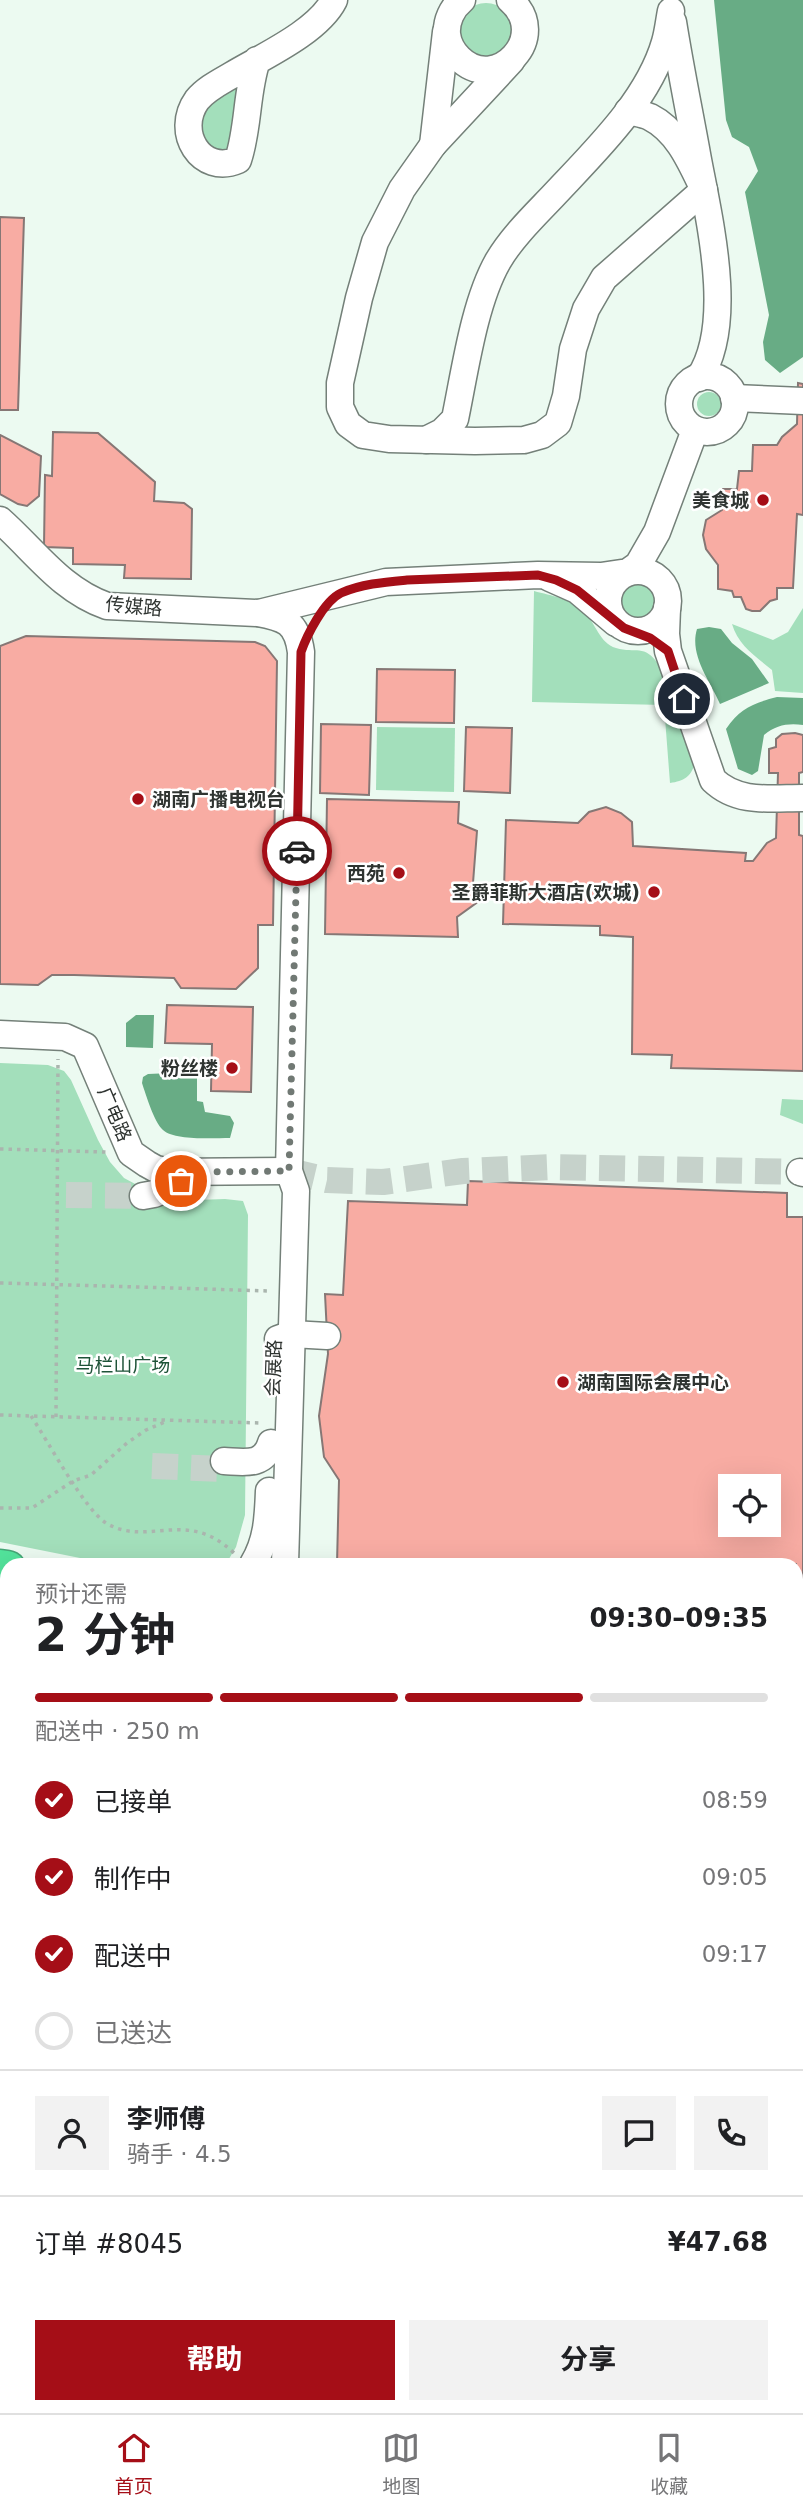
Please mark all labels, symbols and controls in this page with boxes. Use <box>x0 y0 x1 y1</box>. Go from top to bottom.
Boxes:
place label: 美食城 <box>692 489 749 511</box>
marker: 美食城 <box>755 492 771 508</box>
street label: 传媒路 <box>105 593 163 619</box>
pin <box>654 669 714 729</box>
icon: home <box>665 680 703 718</box>
place label: 湖南广播电视台 <box>152 788 285 810</box>
marker: 湖南广播电视台 <box>130 791 146 807</box>
courier <box>262 816 332 886</box>
icon: car <box>278 832 316 870</box>
place label: 西苑 <box>347 862 385 884</box>
marker: 西苑 <box>391 865 407 881</box>
place label: 圣爵菲斯大酒店(欢城) <box>452 881 640 903</box>
marker: 圣爵菲斯大酒店(欢城) <box>646 884 662 900</box>
place label: 粉丝楼 <box>161 1057 218 1079</box>
marker: 粉丝楼 <box>224 1060 240 1076</box>
street label: 广电路 <box>94 1083 136 1145</box>
pin <box>151 1151 211 1211</box>
icon: bag <box>162 1162 200 1200</box>
street label: 会展路 <box>261 1339 285 1397</box>
park label: 马栏山广场 <box>75 1354 171 1376</box>
place label: 湖南国际会展中心 <box>577 1371 729 1393</box>
marker: 湖南国际会展中心 <box>555 1374 571 1390</box>
map controls <box>718 1474 781 1537</box>
button: locate <box>718 1474 781 1537</box>
text: 预计还需 <box>35 1581 127 1607</box>
text: 09:30–09:35 <box>589 1603 768 1633</box>
text: 2 分钟 <box>35 1608 175 1662</box>
text: 配送中 · 250 m <box>35 1718 200 1744</box>
icon: check <box>35 1781 73 1819</box>
text: 已接单 <box>94 1787 172 1817</box>
text: 08:59 <box>702 1787 768 1813</box>
icon: check <box>35 1858 73 1896</box>
text: 制作中 <box>94 1864 172 1894</box>
text: 09:05 <box>702 1864 768 1890</box>
icon: check <box>35 1935 73 1973</box>
text: 配送中 <box>94 1941 172 1971</box>
text: 09:17 <box>702 1941 768 1967</box>
text: 已送达 <box>94 2018 172 2048</box>
button: person <box>35 2096 109 2170</box>
button: chat <box>602 2096 676 2170</box>
button: phone <box>694 2096 768 2170</box>
text: 李师傅 <box>127 2104 205 2134</box>
text: 骑手 · 4.5 <box>127 2141 232 2167</box>
text: ¥47.68 <box>668 2227 768 2257</box>
text: 订单 #8045 <box>35 2229 183 2259</box>
button: 帮助 <box>35 2320 395 2400</box>
button: 分享 <box>409 2320 768 2400</box>
tab: 首页 <box>115 2429 153 2498</box>
tab: 地图 <box>382 2429 420 2498</box>
tab: 收藏 <box>650 2429 688 2498</box>

